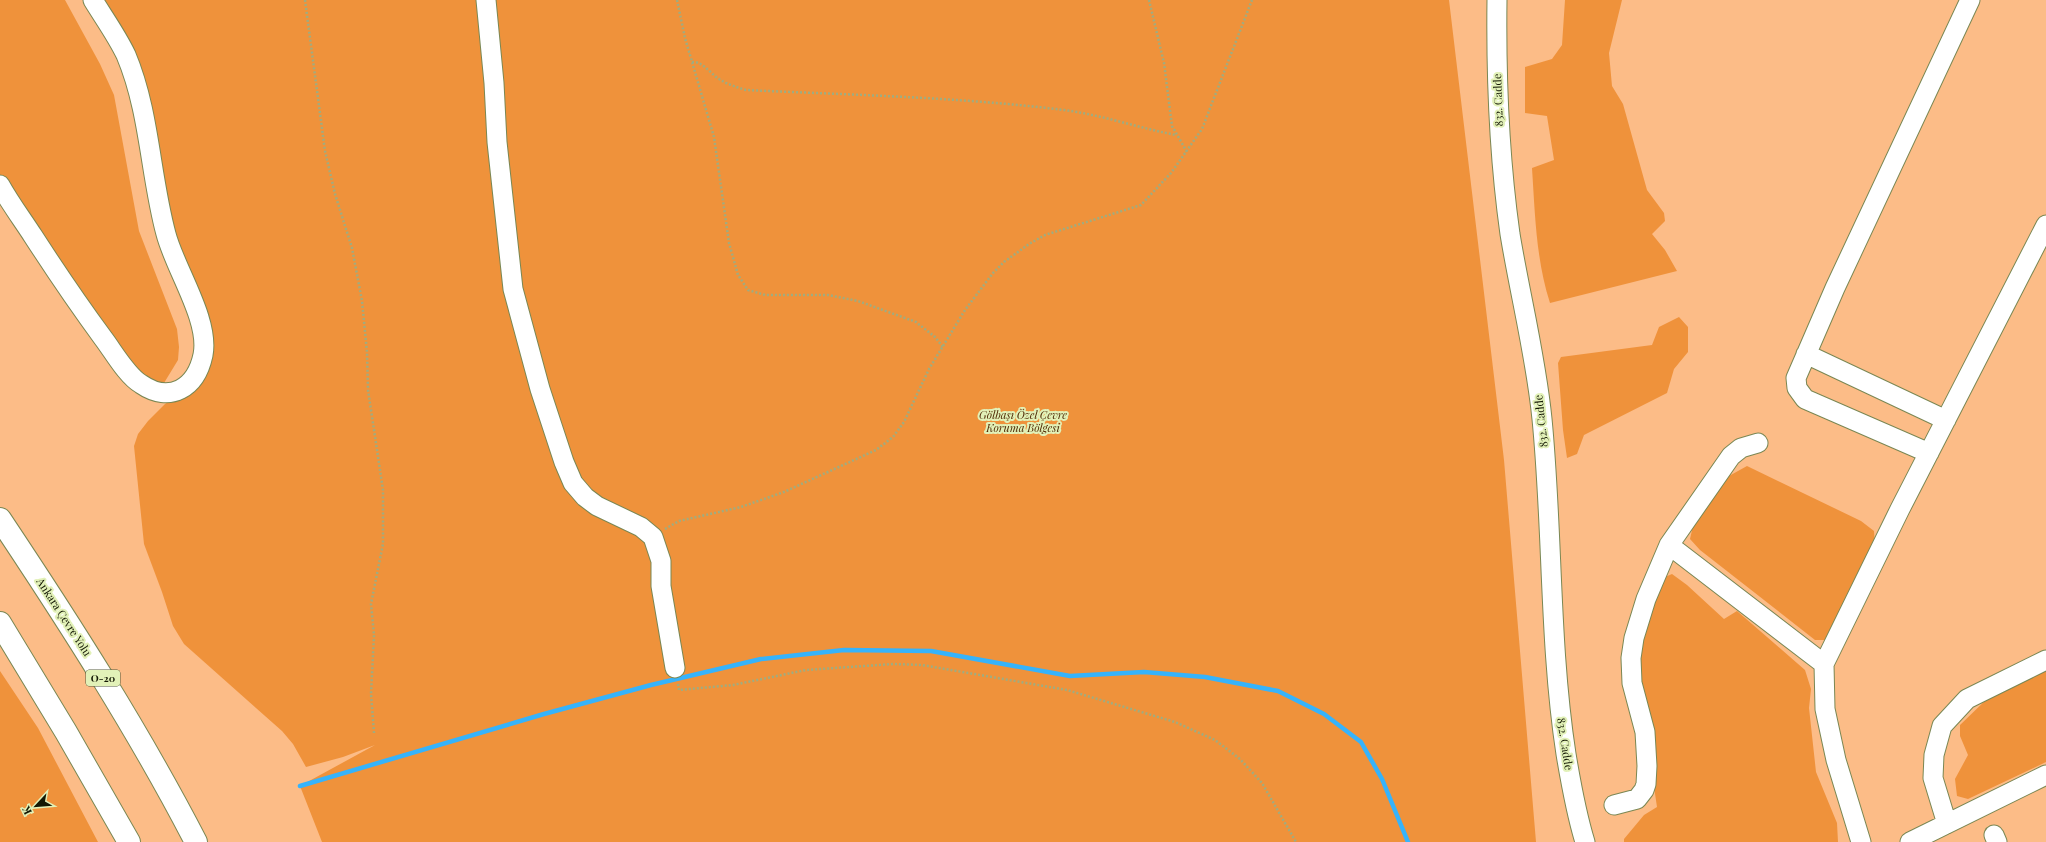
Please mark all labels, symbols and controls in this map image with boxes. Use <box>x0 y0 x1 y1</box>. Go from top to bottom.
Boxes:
street label: 832. Cadde <box>1489 73 1506 127</box>
street label: 832. Cadde <box>1530 394 1551 448</box>
park label: Gölbaşı Özel Çevre Koruma Bölgesi <box>979 407 1067 435</box>
street label: Ankara Çevre Yolu <box>33 574 96 659</box>
road number: O-20 <box>86 670 120 686</box>
street label: 832. Cadde <box>1554 717 1577 772</box>
north arrow <box>16 786 56 826</box>
text: K <box>18 804 35 817</box>

